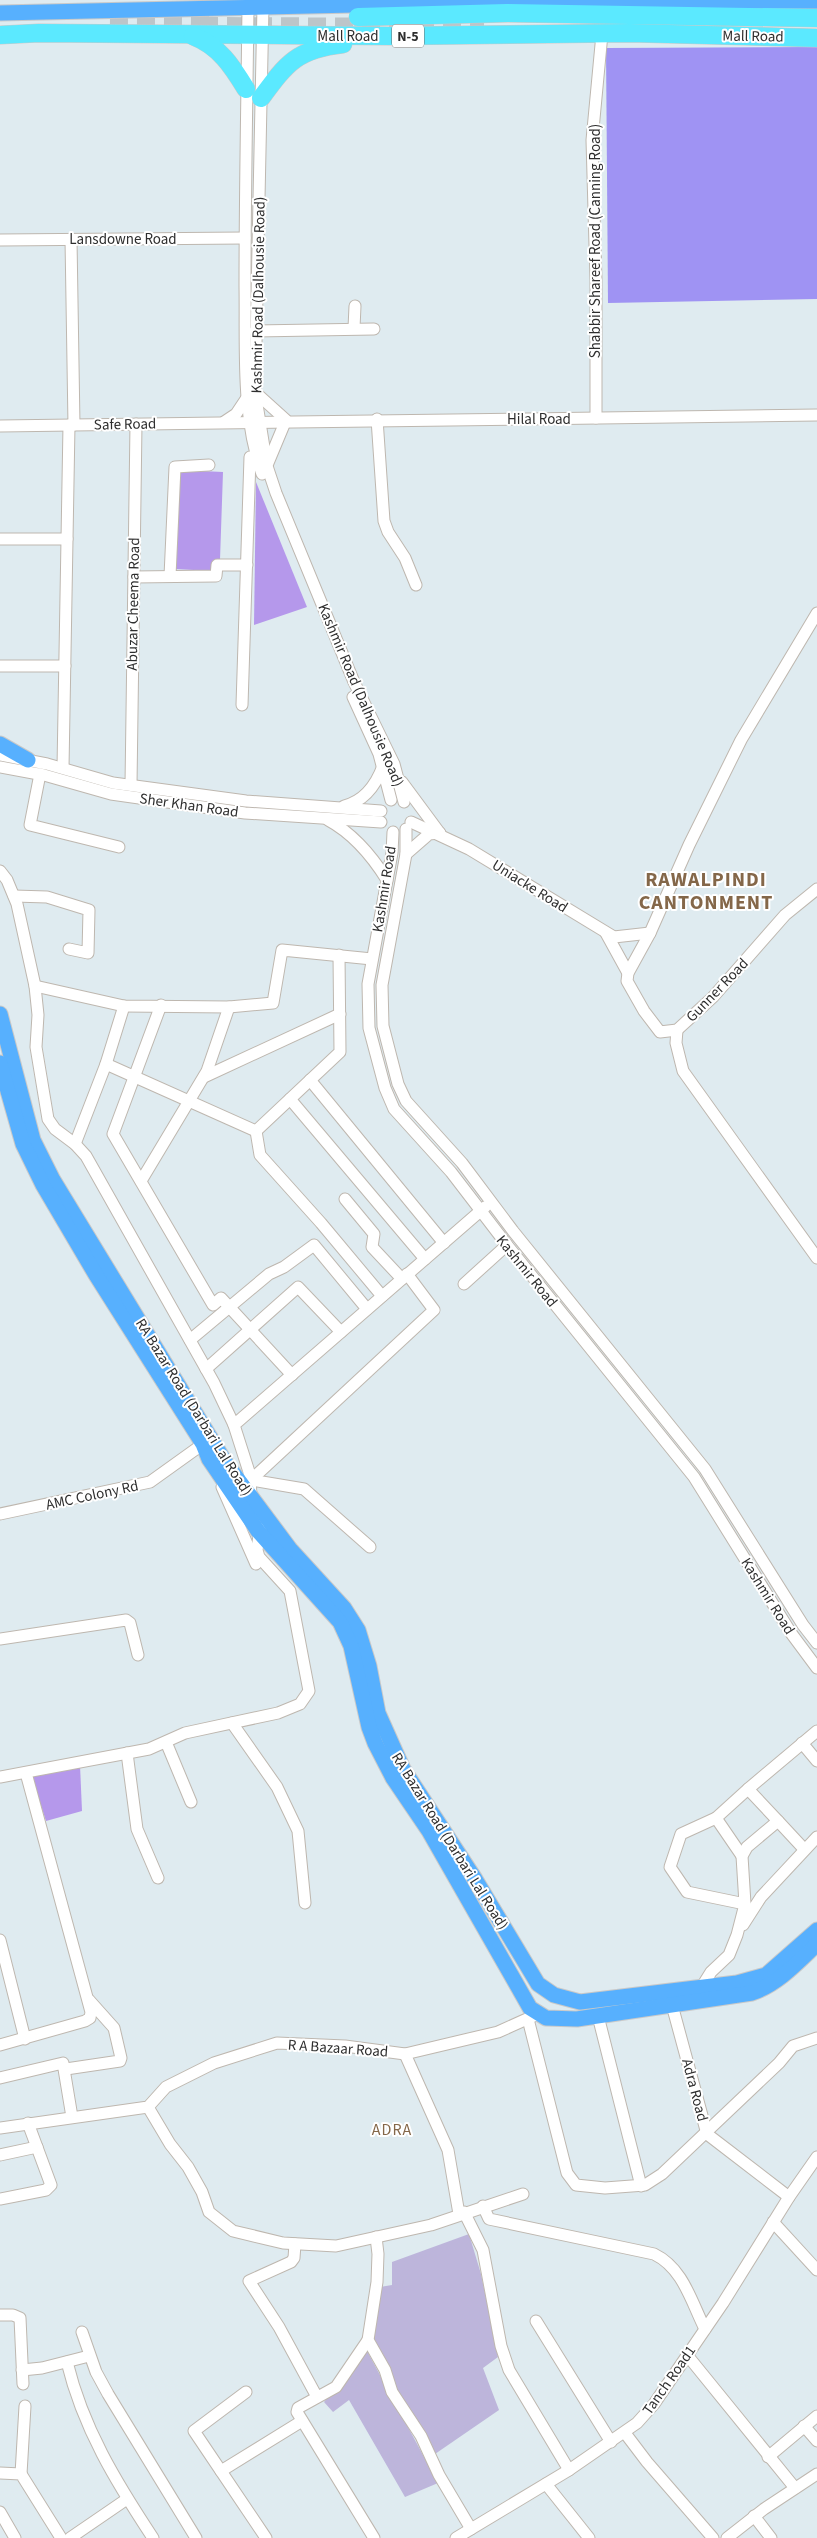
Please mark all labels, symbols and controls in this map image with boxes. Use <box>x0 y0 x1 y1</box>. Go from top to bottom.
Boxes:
road number: N-5 <box>392 24 424 48</box>
street label: Mall Road <box>722 25 784 48</box>
street label: Mall Road <box>317 26 379 47</box>
street label: Shabbir Shareef Road (Canning Road) <box>585 124 606 358</box>
street label: Kashmir Road (Dalhousie Road) <box>246 196 271 394</box>
street label: Lansdowne Road <box>69 229 177 250</box>
street label: Hilal Road <box>507 409 571 430</box>
street label: Safe Road <box>94 413 156 436</box>
street label: Abuzar Cheema Road <box>122 537 145 671</box>
street label: Kashmir Road (Dalhousie Road) <box>312 600 409 790</box>
street label: Sher Khan Road <box>138 788 240 823</box>
street label: Kashmir Road <box>367 844 402 934</box>
street label: Uniacke Road <box>488 855 572 918</box>
district label: RAWALPINDI CANTONMENT <box>639 866 773 917</box>
street label: Gunner Road <box>681 954 753 1027</box>
street label: Kashmir Road <box>491 1231 562 1312</box>
street label: RA Bazar Road (Darbari Lal Road) <box>130 1315 257 1500</box>
street label: AMC Colony Rd <box>44 1475 140 1516</box>
street label: Kashmir Road <box>736 1554 800 1639</box>
street label: RA Bazar Road (Darbari Lal Road) <box>386 1749 513 1934</box>
street label: R A Bazaar Road <box>287 2035 389 2062</box>
street label: Adra Road <box>676 2056 713 2124</box>
district label: ADRA <box>372 2119 412 2141</box>
street label: Tanch Road1 <box>638 2341 701 2419</box>

